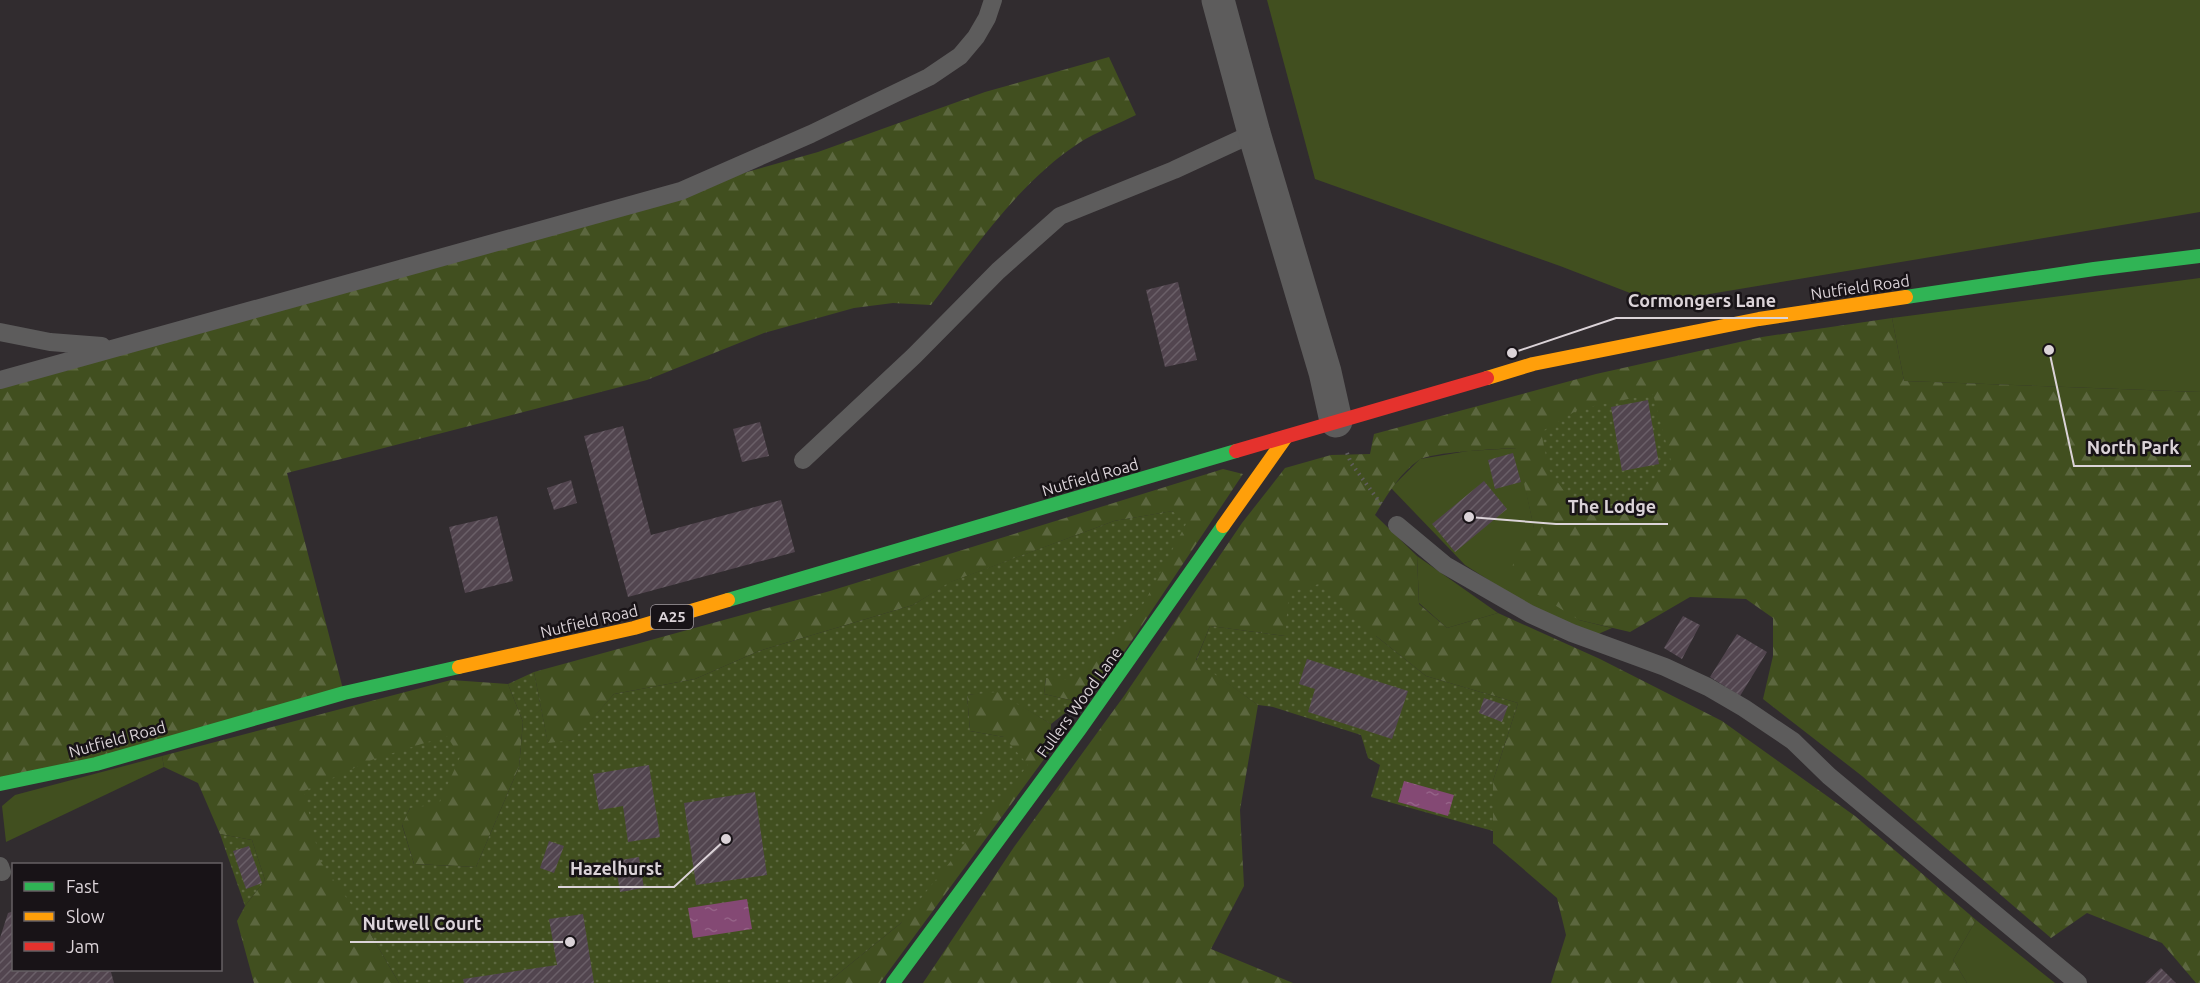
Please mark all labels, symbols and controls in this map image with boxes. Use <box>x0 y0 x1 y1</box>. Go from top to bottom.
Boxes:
street label: Nutfield Road <box>1809 271 1911 303</box>
callout: Cormongers Lane <box>1616 282 1788 318</box>
text: Cormongers Lane <box>1628 290 1776 310</box>
callout: North Park <box>2074 430 2191 466</box>
text: North Park <box>2087 437 2179 457</box>
street label: Nutfield Road <box>1040 455 1140 499</box>
callout: The Lodge <box>1556 488 1668 524</box>
text: The Lodge <box>1568 496 1656 516</box>
street label: Nutfield Road <box>538 601 640 641</box>
road number: A25 <box>651 605 693 629</box>
street label: Fullers Wood Lane <box>1033 643 1125 761</box>
street label: Nutfield Road <box>66 717 168 761</box>
callout: Hazelhurst <box>558 851 674 887</box>
text: Hazelhurst <box>570 858 662 878</box>
legend <box>12 863 222 971</box>
text: Fast <box>66 876 99 896</box>
text: Slow <box>66 906 105 926</box>
callout: Nutwell Court <box>350 906 493 942</box>
text: Nutwell Court <box>362 913 482 933</box>
text: Jam <box>66 936 100 956</box>

